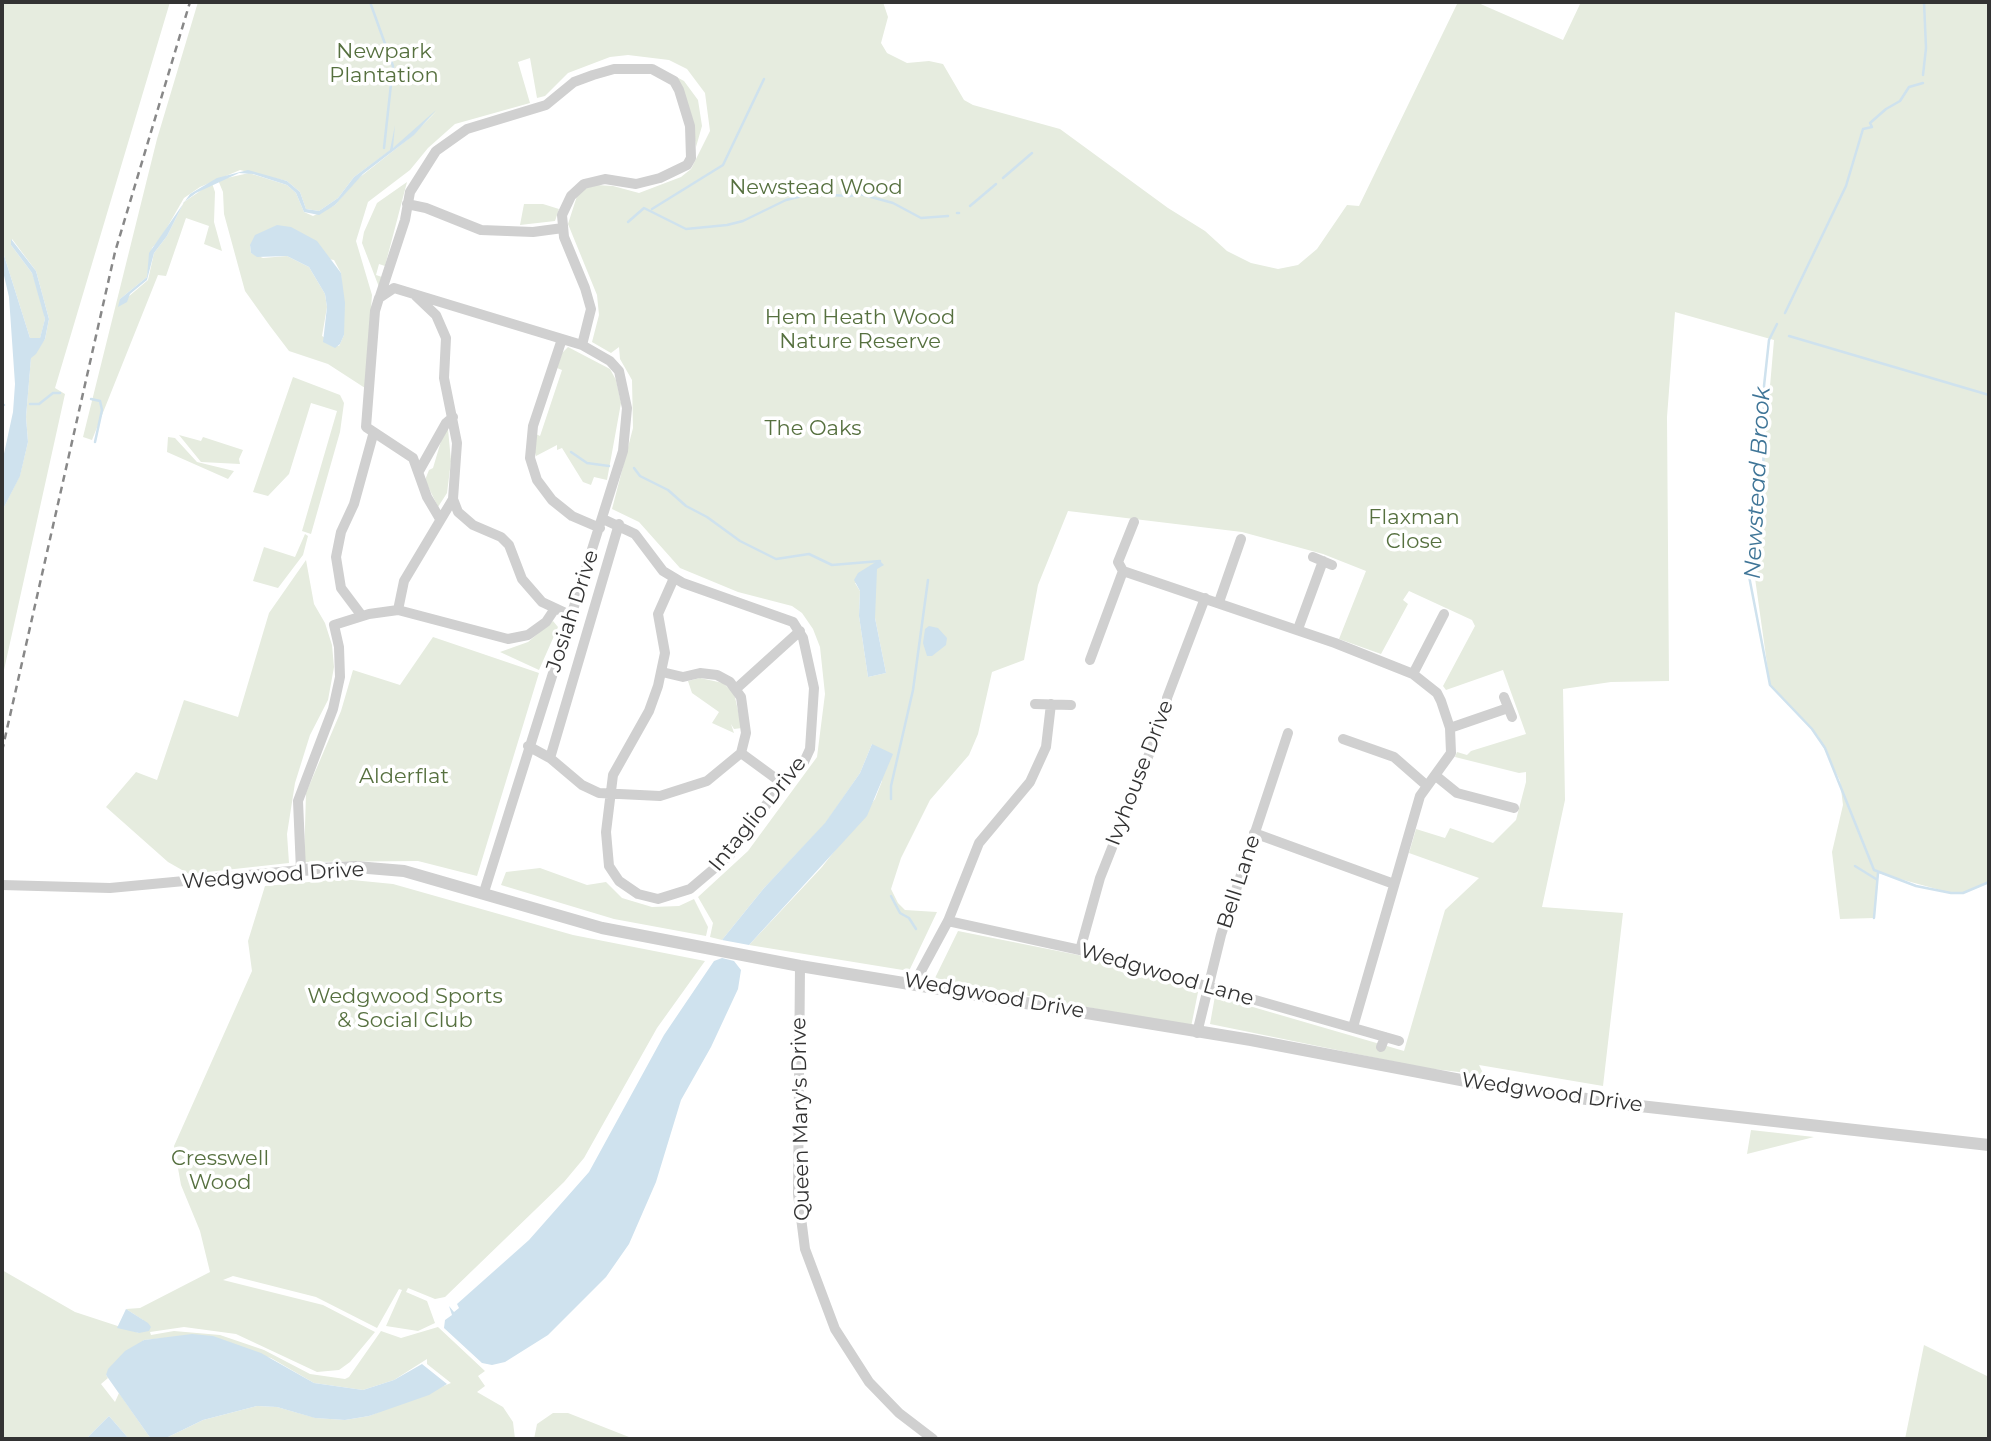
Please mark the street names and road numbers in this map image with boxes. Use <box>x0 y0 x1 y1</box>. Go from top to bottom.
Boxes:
street label: Josiah Drive <box>541 547 605 675</box>
street label: Ivyhouse Drive <box>1101 697 1179 849</box>
street label: Intaglio Drive <box>704 752 812 876</box>
street label: Bell Lane <box>1212 832 1266 932</box>
street label: Wedgwood Drive <box>181 857 365 895</box>
street label: Wedgwood Lane <box>1077 938 1257 1012</box>
street label: Wedgwood Drive <box>902 968 1086 1024</box>
street label: Queen Mary's Drive <box>787 1017 815 1221</box>
street label: Wedgwood Drive <box>1460 1068 1644 1118</box>

